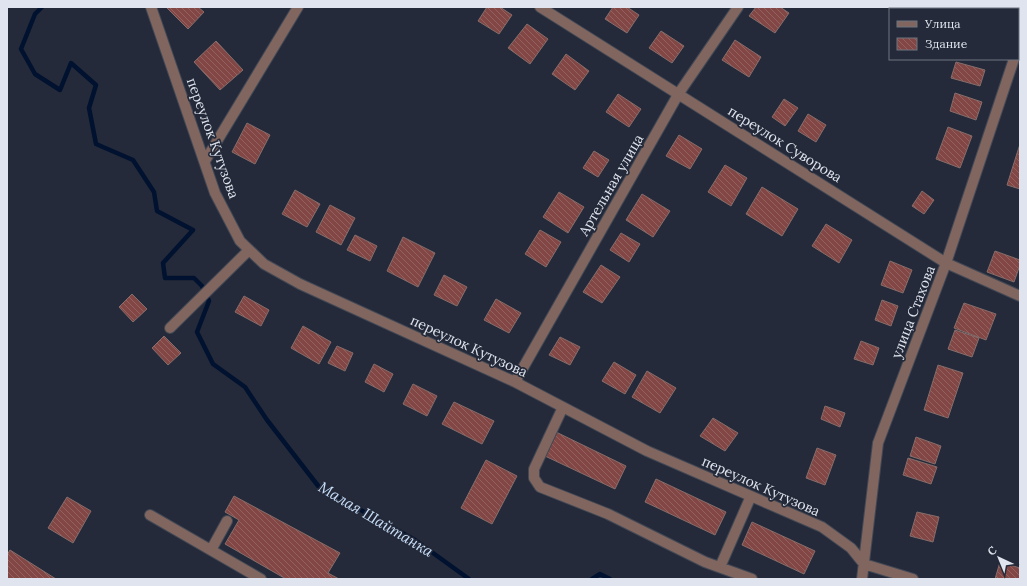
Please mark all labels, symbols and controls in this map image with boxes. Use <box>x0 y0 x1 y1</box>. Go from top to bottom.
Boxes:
legend <box>889 8 1019 60</box>
text: Улица <box>924 16 961 31</box>
text: Здание <box>925 36 968 51</box>
street label: переулок Кутузова <box>183 75 243 201</box>
street label: переулок Суворова <box>725 102 845 186</box>
street label: Артельная улица <box>574 131 647 240</box>
street label: улица Стахова <box>887 263 939 361</box>
street label: переулок Кутузова <box>408 311 530 381</box>
street label: переулок Кутузова <box>699 452 823 520</box>
water label: Малая Шайтанка <box>315 477 438 561</box>
north arrow <box>979 538 1019 578</box>
text: С <box>984 543 1000 558</box>

